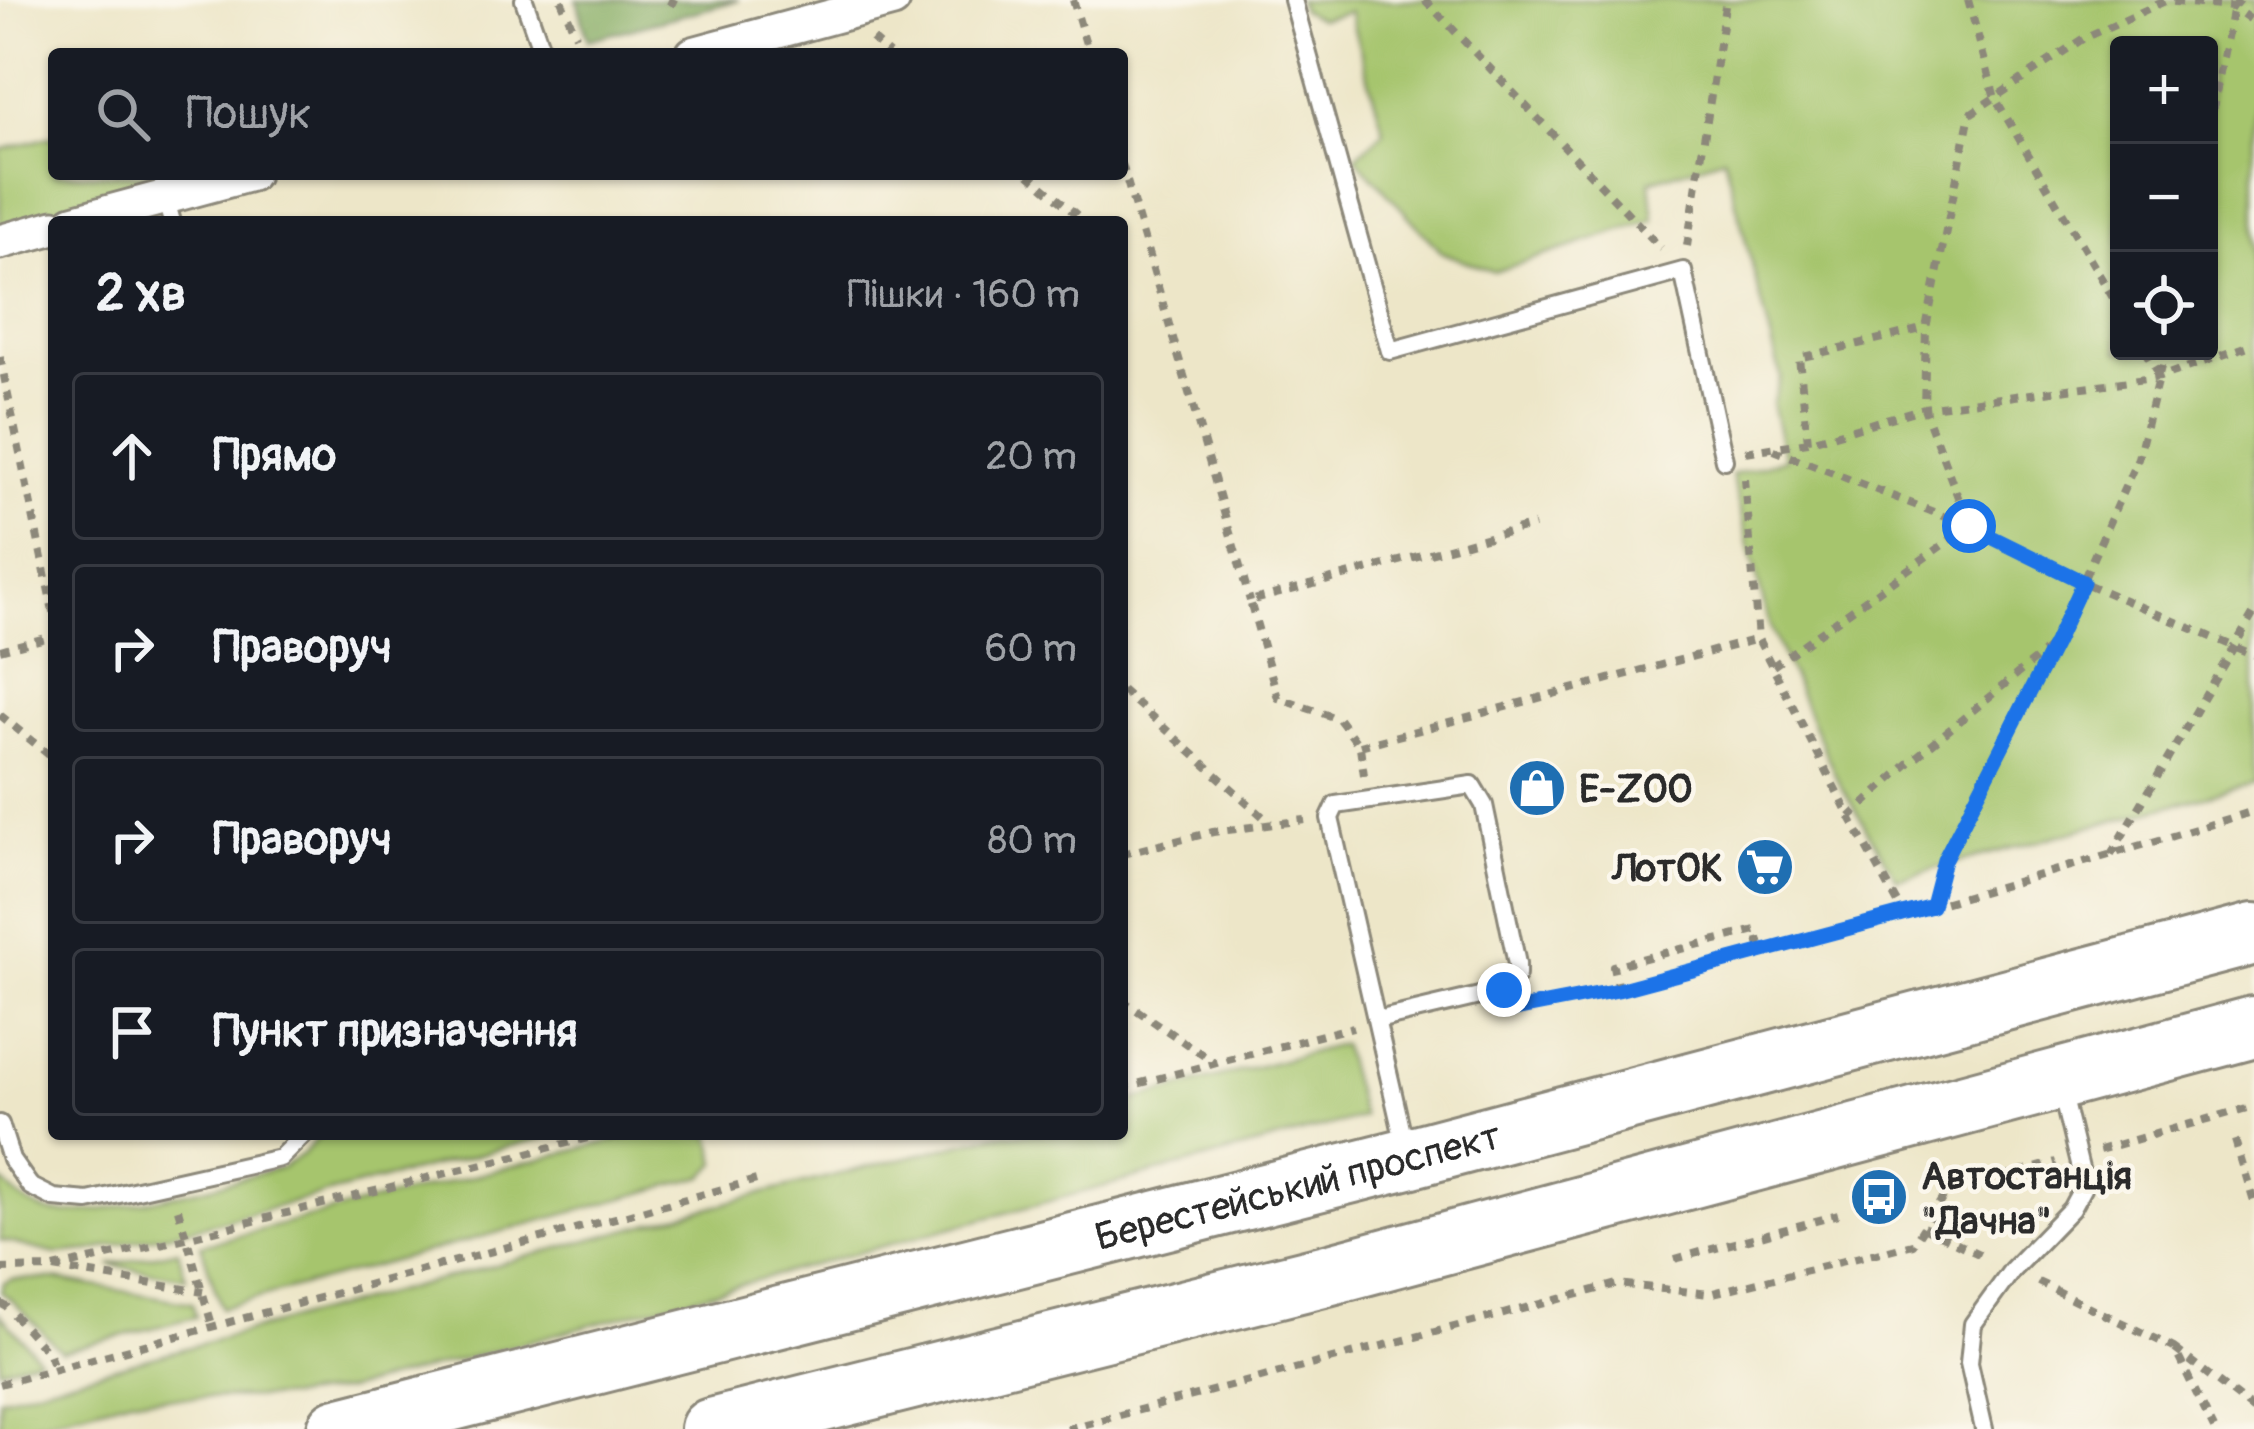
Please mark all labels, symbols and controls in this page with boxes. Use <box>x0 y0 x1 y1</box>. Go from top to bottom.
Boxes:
map controls <box>2110 36 2218 360</box>
button: + <box>2110 36 2218 144</box>
search box <box>48 48 1128 180</box>
icon: search <box>90 81 156 147</box>
text: Пошук <box>186 86 311 142</box>
button: − <box>2110 144 2218 252</box>
button: locate <box>2110 252 2218 360</box>
text: 2 хв <box>96 262 186 326</box>
text: Пішки · 160 m <box>847 270 1080 319</box>
icon: ahead <box>99 423 165 489</box>
text: Прямо <box>213 428 336 484</box>
text: 20 m <box>985 432 1077 481</box>
route start <box>1942 499 1996 553</box>
icon: right <box>99 615 165 681</box>
text: Праворуч <box>213 620 392 676</box>
text: 60 m <box>985 624 1077 673</box>
shop icon: E-ZOO <box>1506 757 1568 819</box>
place label: E-ZOO <box>1579 765 1692 814</box>
icon: right <box>99 807 165 873</box>
text: Праворуч <box>213 812 392 868</box>
text: 80 m <box>988 816 1077 865</box>
supermarket icon: ЛотОК <box>1734 836 1796 898</box>
place label: ЛотОК <box>1611 844 1723 893</box>
route end <box>1477 963 1531 1017</box>
icon: arrive <box>99 999 165 1065</box>
text: Пункт призначення <box>213 1004 577 1060</box>
street label: Берестейський проспект <box>1090 1111 1507 1262</box>
place label: Автостанція "Дачна" <box>1921 1152 2132 1246</box>
bus stop icon: Автостанція "Дачна" <box>1848 1166 1910 1228</box>

